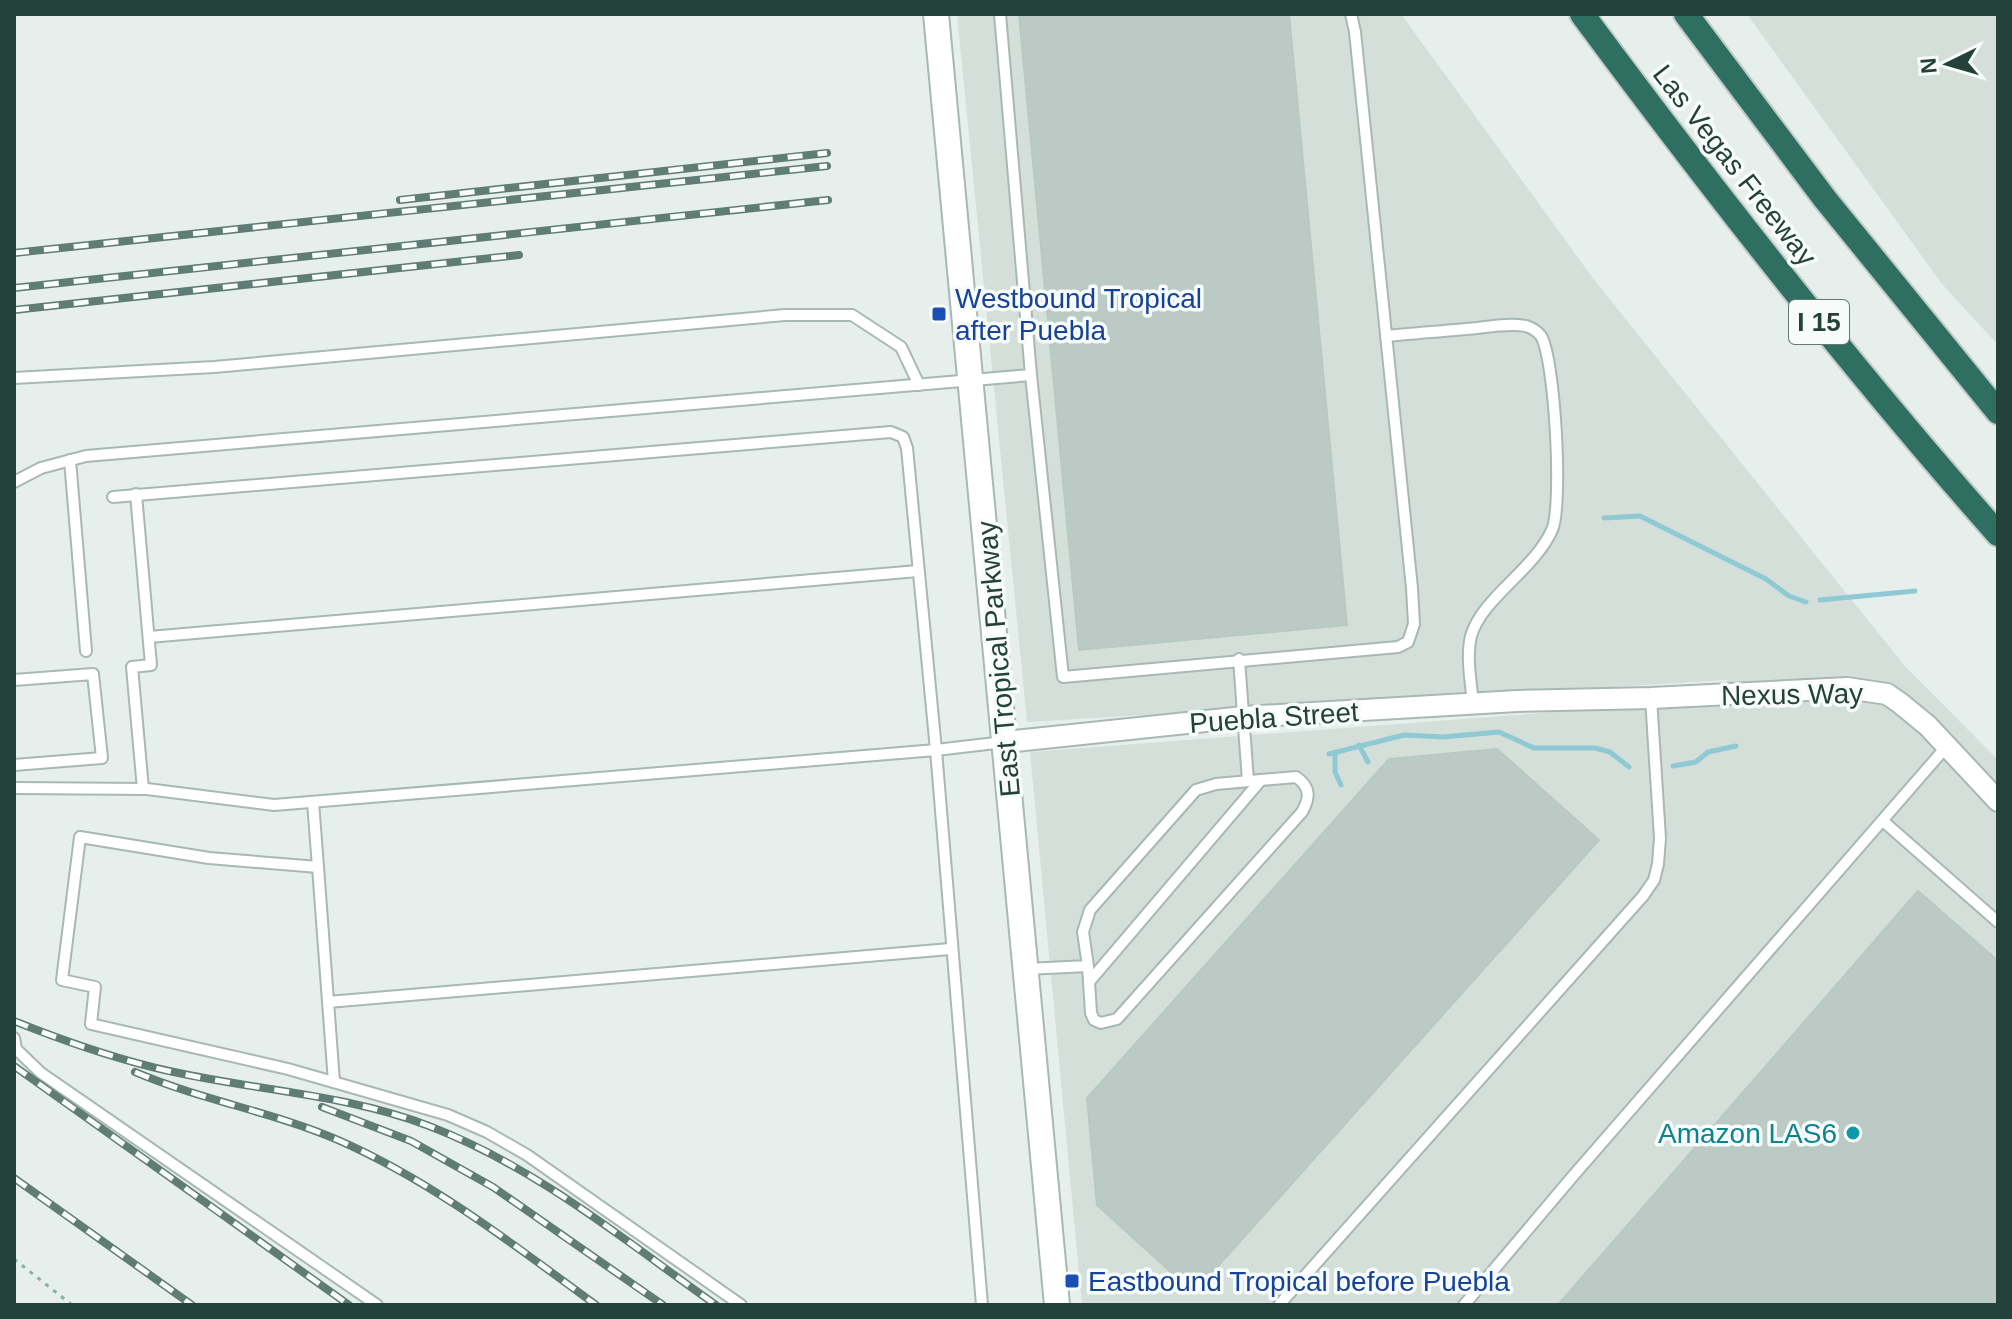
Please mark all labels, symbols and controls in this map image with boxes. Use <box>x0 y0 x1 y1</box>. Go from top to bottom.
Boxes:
north arrow <box>1908 24 1988 104</box>
text: N <box>1915 57 1942 75</box>
street label: Las Vegas Freeway <box>1647 59 1823 272</box>
place label: Westbound Tropical after Puebla <box>955 283 1202 346</box>
road number: I 15 <box>1789 300 1849 344</box>
marker: Westbound Tropical after Puebla <box>930 305 948 323</box>
street label: East Tropical Parkway <box>971 520 1026 798</box>
street label: Nexus Way <box>1721 678 1863 711</box>
street label: Puebla Street <box>1188 696 1360 739</box>
place label: Amazon LAS6 <box>1658 1118 1837 1149</box>
marker: Amazon LAS6 <box>1844 1124 1862 1142</box>
place label: Eastbound Tropical before Puebla <box>1088 1266 1510 1297</box>
marker: Eastbound Tropical before Puebla <box>1063 1272 1081 1290</box>

